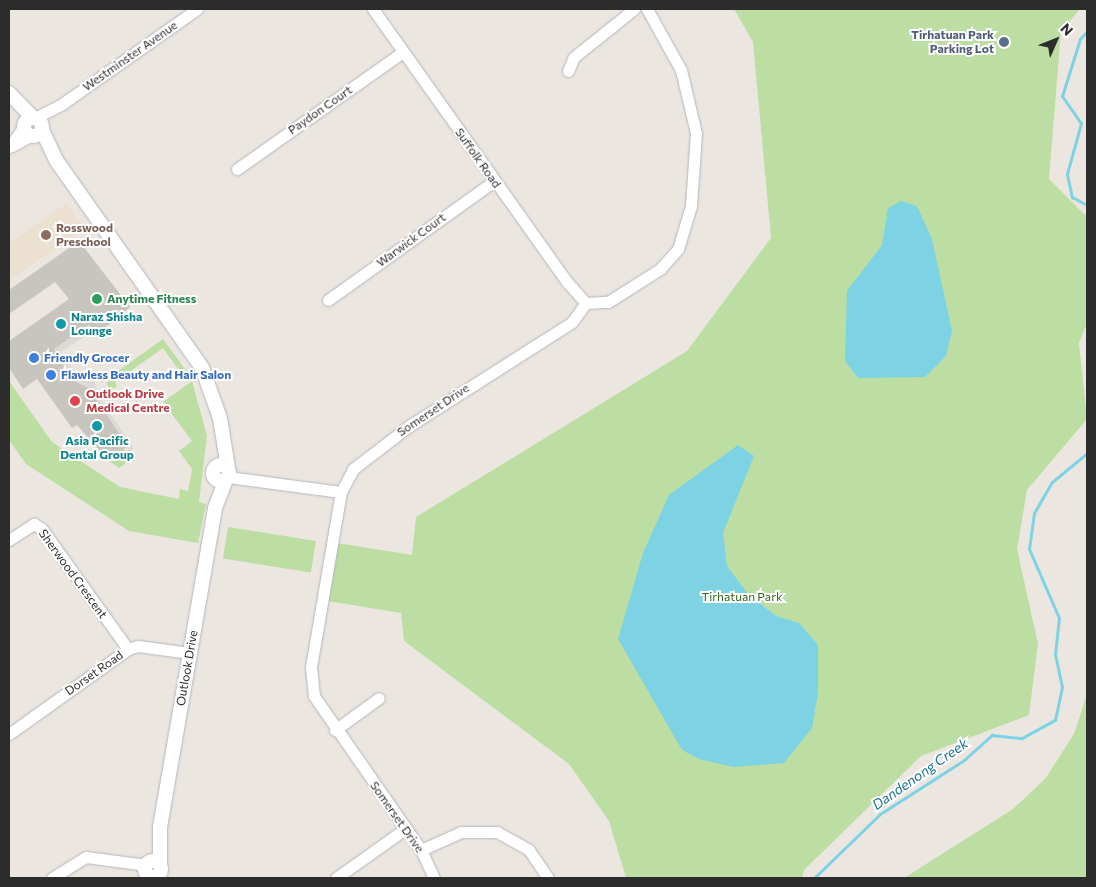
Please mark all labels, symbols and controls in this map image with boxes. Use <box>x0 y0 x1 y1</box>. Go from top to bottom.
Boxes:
north arrow <box>1031 15 1081 65</box>
street label: Westminster Avenue <box>80 18 180 94</box>
text: N <box>1057 20 1077 39</box>
place label: Tirhatuan Park Parking Lot <box>911 28 994 56</box>
marker: Tirhatuan Park Parking Lot <box>998 36 1010 48</box>
street label: Paydon Court <box>285 83 355 137</box>
street label: Suffolk Road <box>452 125 504 191</box>
street label: Warwick Court <box>374 210 448 270</box>
place label: Rosswood Preschool <box>56 221 113 249</box>
marker: Rosswood Preschool <box>40 229 52 241</box>
place label: Anytime Fitness <box>107 292 196 306</box>
marker: Anytime Fitness <box>91 293 103 305</box>
place label: Naraz Shisha Lounge <box>71 310 142 338</box>
marker: Naraz Shisha Lounge <box>55 318 67 330</box>
place label: Friendly Grocer <box>44 351 129 365</box>
marker: Friendly Grocer <box>28 352 40 364</box>
place label: Flawless Beauty and Hair Salon <box>61 368 231 382</box>
marker: Flawless Beauty and Hair Salon <box>45 369 57 381</box>
street label: Somerset Drive <box>394 381 472 439</box>
place label: Outlook Drive Medical Centre <box>86 387 170 415</box>
marker: Outlook Drive Medical Centre <box>68 394 82 408</box>
marker: Asia Pacific Dental Group <box>91 420 103 432</box>
place label: Asia Pacific Dental Group <box>60 434 134 462</box>
street label: Sherwood Crescent <box>36 527 110 621</box>
park label: Tirhatuan Park <box>702 590 782 604</box>
street label: Outlook Drive <box>173 629 201 707</box>
street label: Dorset Road <box>62 648 126 698</box>
water label: Dandenong Creek <box>869 735 971 813</box>
street label: Somerset Drive <box>367 779 427 855</box>

